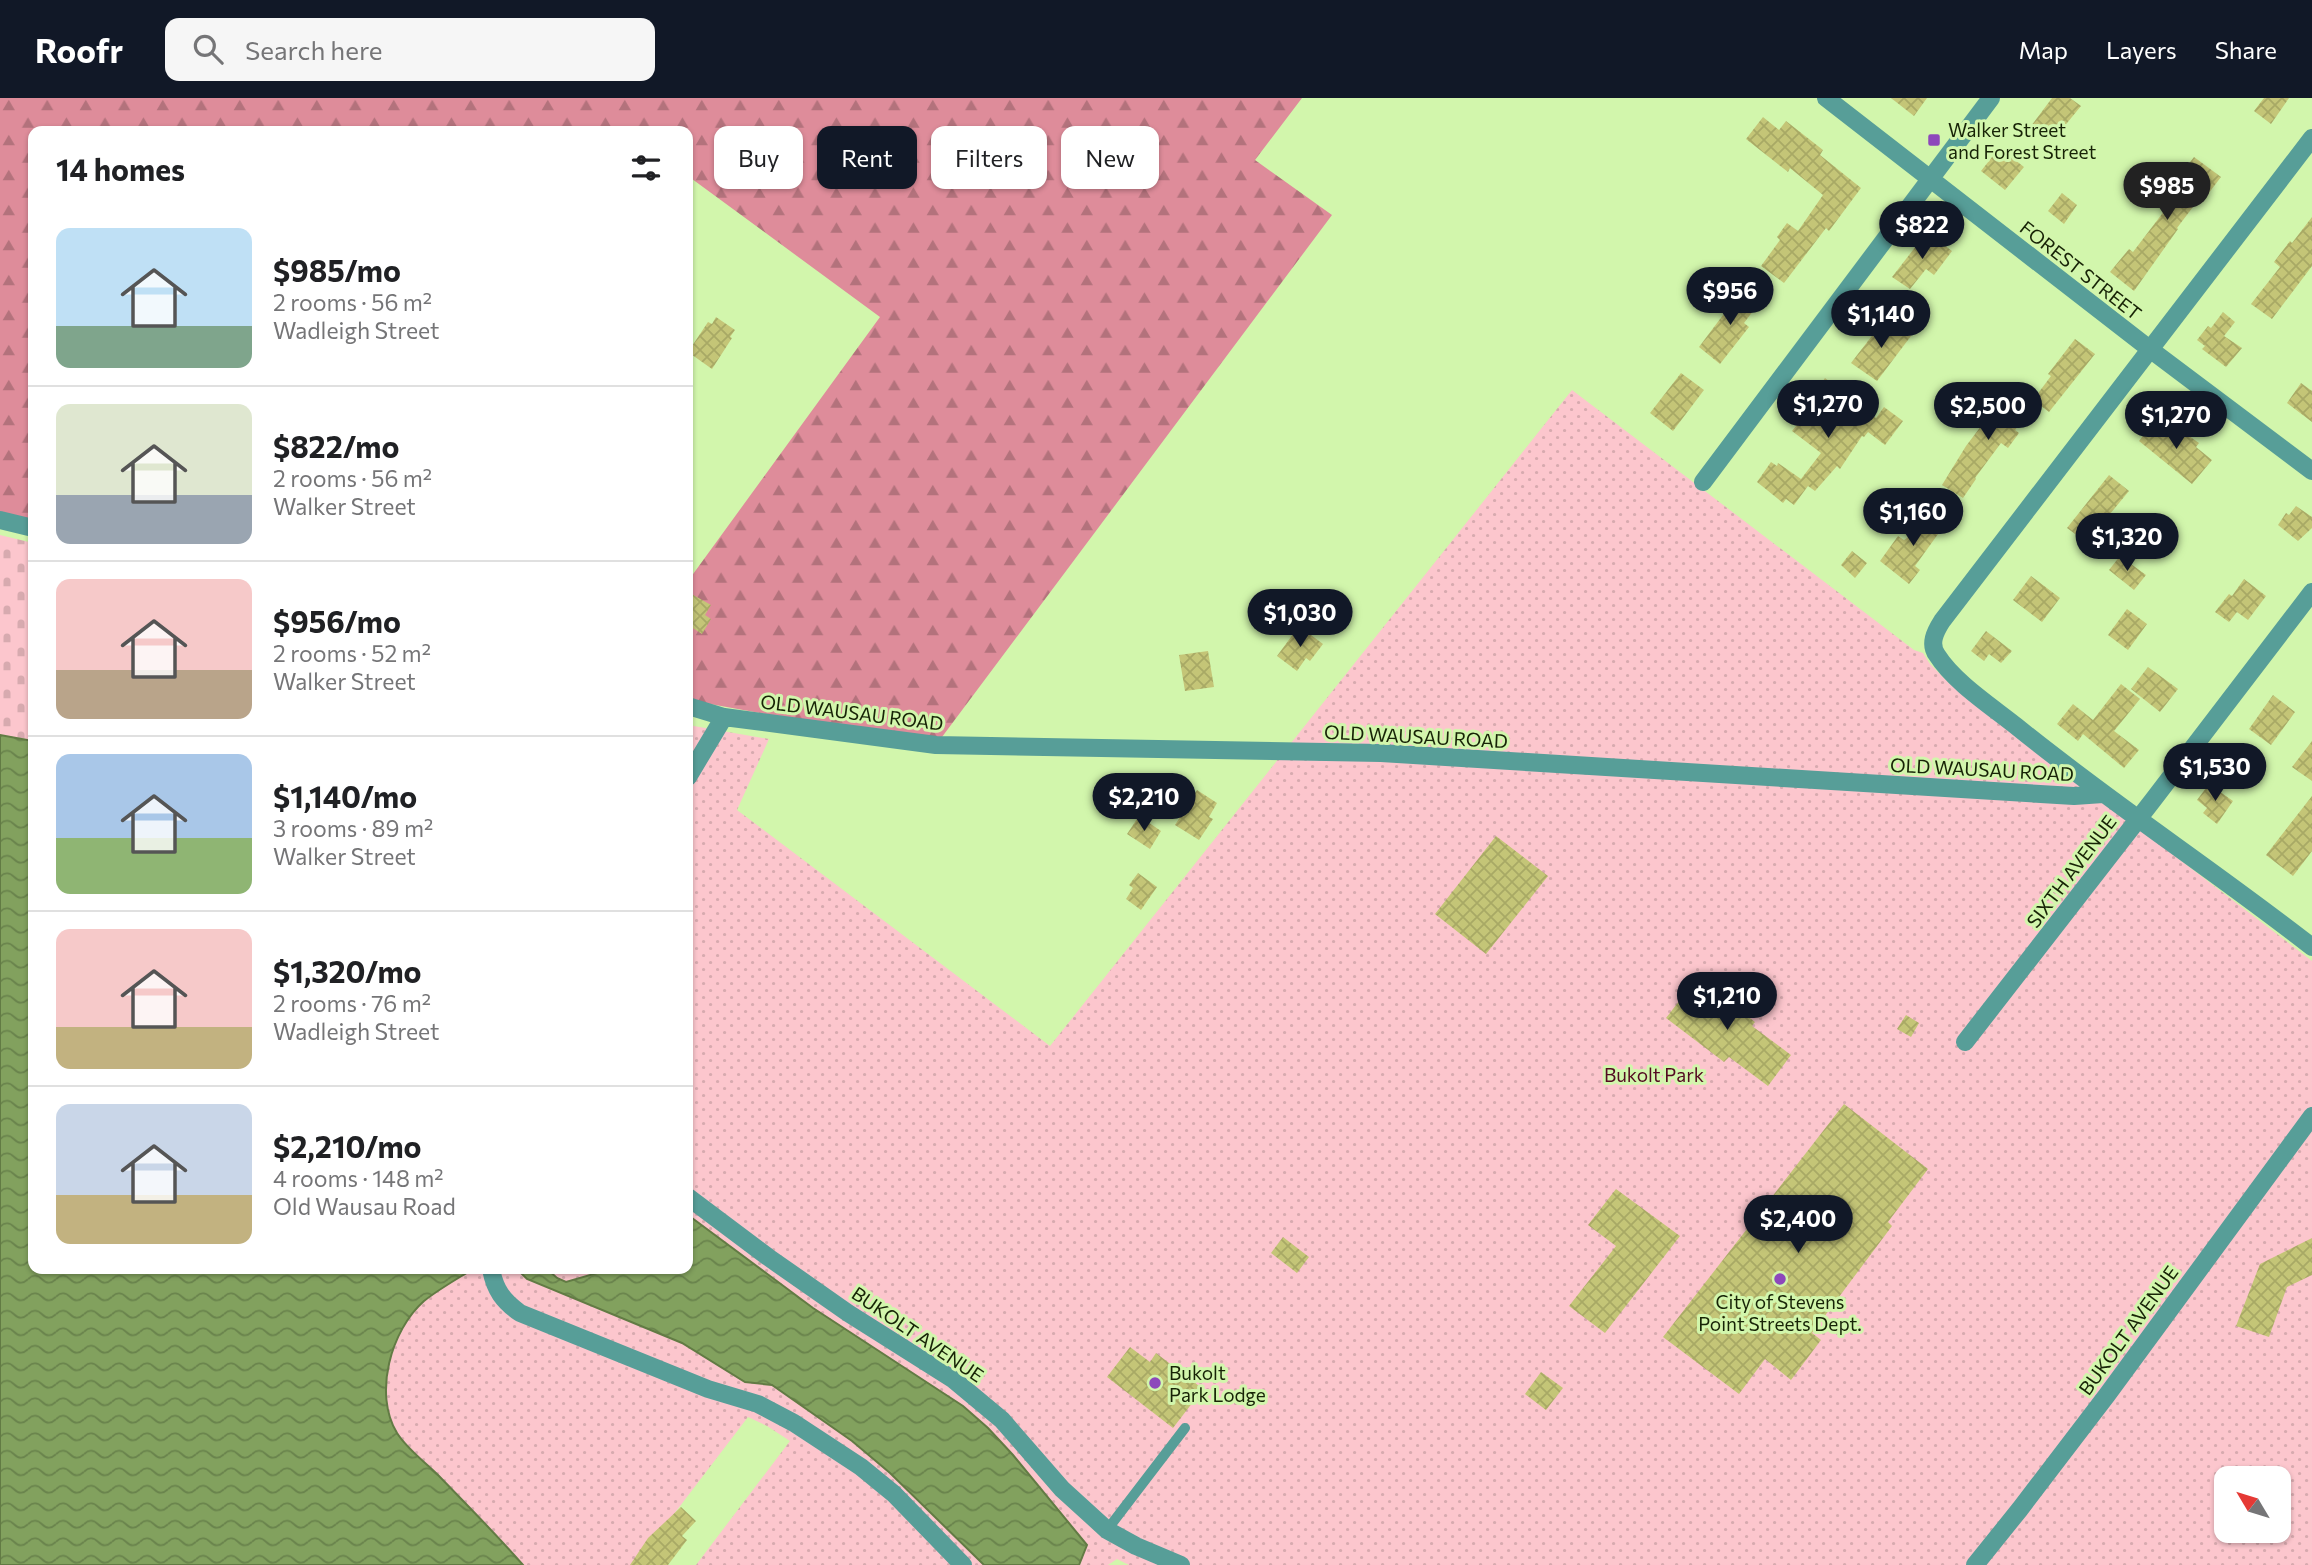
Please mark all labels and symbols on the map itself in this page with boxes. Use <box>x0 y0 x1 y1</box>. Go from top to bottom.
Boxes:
place label: Walker Street and Forest Street <box>1948 118 2096 163</box>
marker: Walker Street and Forest Street <box>1926 132 1942 148</box>
pin: $985 <box>2126 162 2208 222</box>
pin: $822 <box>1881 202 1963 261</box>
street label: FOREST STREET <box>2016 215 2146 325</box>
pin: $956 <box>1689 268 1771 327</box>
pin: $1,140 <box>1824 290 1938 350</box>
pin: $1,270 <box>1771 380 1885 440</box>
pin: $2,500 <box>1931 382 2045 442</box>
pin: $1,270 <box>2119 392 2233 451</box>
pin: $1,160 <box>1856 489 1970 548</box>
pin: $1,320 <box>2070 514 2184 573</box>
pin: $1,030 <box>1243 589 1357 649</box>
street label: OLD WAUSAU ROAD <box>759 689 945 735</box>
street label: OLD WAUSAU ROAD <box>1323 720 1509 752</box>
pin: $1,530 <box>2158 744 2272 803</box>
street label: OLD WAUSAU ROAD <box>1889 753 2075 785</box>
pin: $2,210 <box>1087 774 1201 833</box>
street label: SIXTH AVENUE <box>2021 810 2121 932</box>
pin: $1,210 <box>1670 972 1784 1032</box>
park label: Bukolt Park <box>1604 1063 1704 1086</box>
pin: $2,400 <box>1741 1196 1855 1255</box>
street label: BUKOLT AVENUE <box>2073 1261 2183 1399</box>
marker: City of Stevens Point Streets Dept. <box>1772 1271 1788 1287</box>
street label: BUKOLT AVENUE <box>848 1281 988 1387</box>
place label: City of Stevens Point Streets Dept. <box>1698 1290 1862 1335</box>
place label: Bukolt Park Lodge <box>1169 1361 1266 1406</box>
marker: Bukolt Park Lodge <box>1147 1375 1163 1391</box>
north arrow <box>2214 1466 2291 1544</box>

